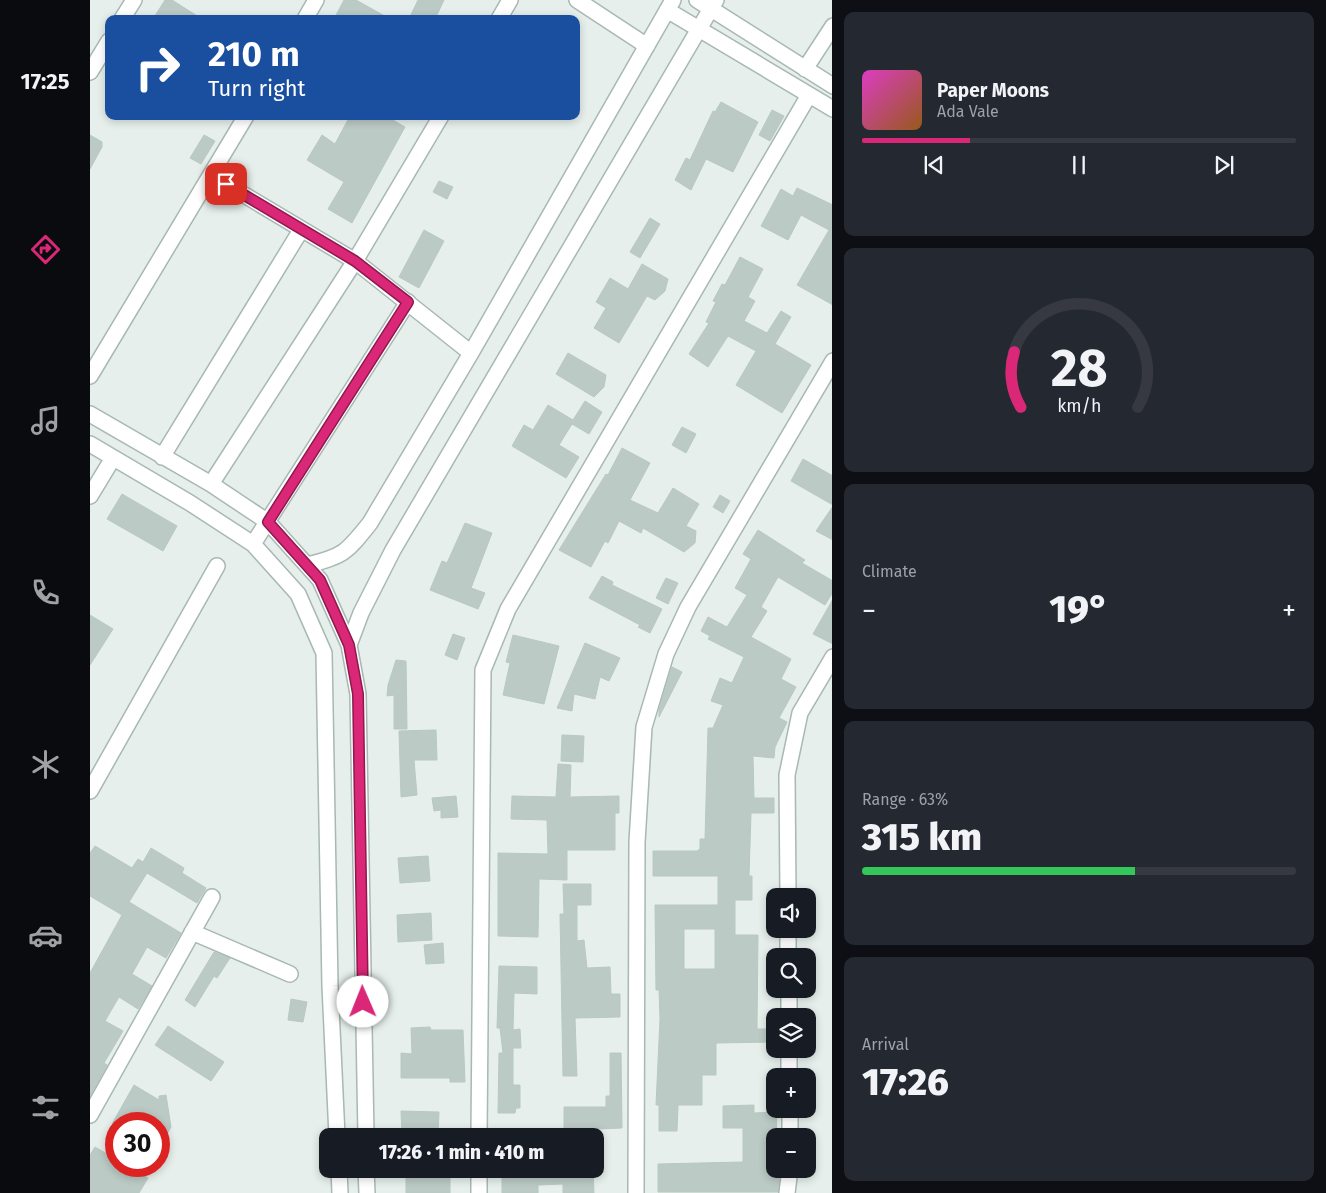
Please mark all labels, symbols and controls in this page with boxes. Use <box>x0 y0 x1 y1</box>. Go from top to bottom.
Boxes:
text: 210 m <box>208 33 300 75</box>
icon: right <box>125 35 190 100</box>
text: 17:25 <box>21 68 69 95</box>
text: Turn right <box>208 75 305 102</box>
text: Paper Moons <box>937 79 1049 102</box>
text: Ada Vale <box>937 102 999 121</box>
icon: previous <box>920 151 948 179</box>
icon: pause <box>1065 151 1093 179</box>
icon: next <box>1210 151 1238 179</box>
pin <box>205 163 247 205</box>
icon: arrive <box>212 170 240 198</box>
icon: directions <box>28 232 63 267</box>
text: 28 <box>1050 337 1108 400</box>
text: km/h <box>1057 395 1101 417</box>
icon: music <box>28 403 63 438</box>
text: Climate <box>862 562 917 581</box>
icon: phone <box>28 575 63 610</box>
text: 19° <box>1049 586 1109 632</box>
text: − <box>862 594 876 627</box>
text: + <box>1282 594 1296 627</box>
icon: climate <box>28 747 63 782</box>
text: Range · 63% <box>862 790 948 809</box>
text: 315 km <box>862 814 982 860</box>
map controls <box>766 888 816 1178</box>
button: sound <box>766 888 816 938</box>
icon: car <box>28 918 63 953</box>
button: search <box>766 948 816 998</box>
position arrow <box>336 975 388 1027</box>
button: layers <box>766 1008 816 1058</box>
text: Arrival <box>862 1035 909 1054</box>
text: 17:26 <box>862 1059 949 1105</box>
button: + <box>766 1068 816 1118</box>
icon: filters <box>28 1090 63 1125</box>
speed limit sign: 30 <box>105 1112 170 1177</box>
button: − <box>766 1128 816 1178</box>
text: 17:26 · 1 min · 410 m <box>379 1141 544 1164</box>

